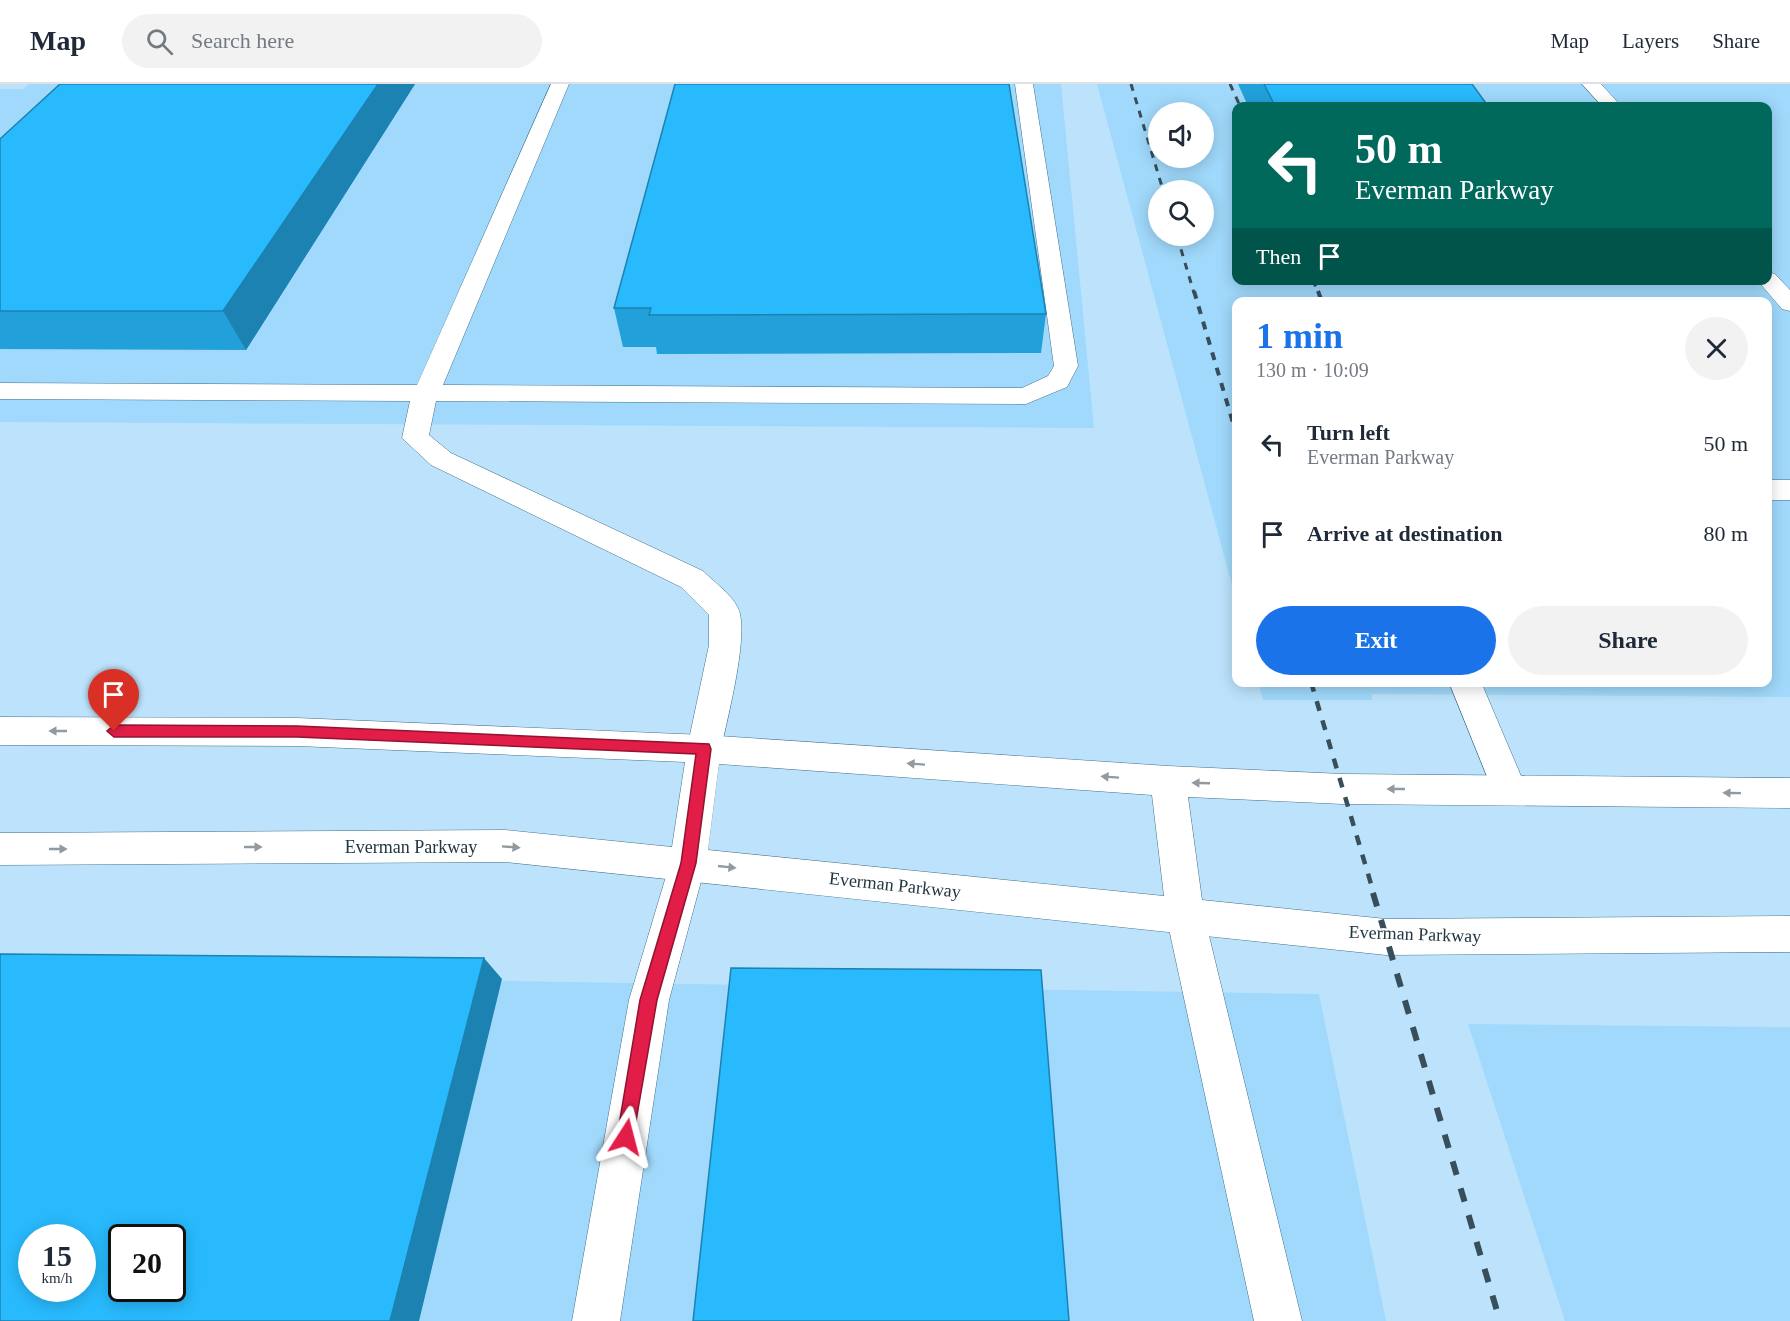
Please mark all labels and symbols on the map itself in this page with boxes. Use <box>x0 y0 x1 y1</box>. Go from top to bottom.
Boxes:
pin <box>88 669 139 731</box>
one-way arrow <box>49 726 68 736</box>
one-way arrow <box>906 759 925 768</box>
one-way arrow <box>1101 773 1120 782</box>
one-way arrow <box>1192 778 1211 787</box>
one-way arrow <box>1387 784 1406 794</box>
one-way arrow <box>1722 788 1741 798</box>
street label: Everman Parkway <box>345 837 477 857</box>
one-way arrow <box>502 842 521 852</box>
one-way arrow <box>244 843 263 852</box>
one-way arrow <box>49 844 68 853</box>
one-way arrow <box>717 862 736 872</box>
street label: Everman Parkway <box>828 868 962 902</box>
street label: Everman Parkway <box>1348 922 1482 946</box>
position arrow <box>594 1105 658 1169</box>
speed limit sign: 20 <box>108 1224 186 1302</box>

